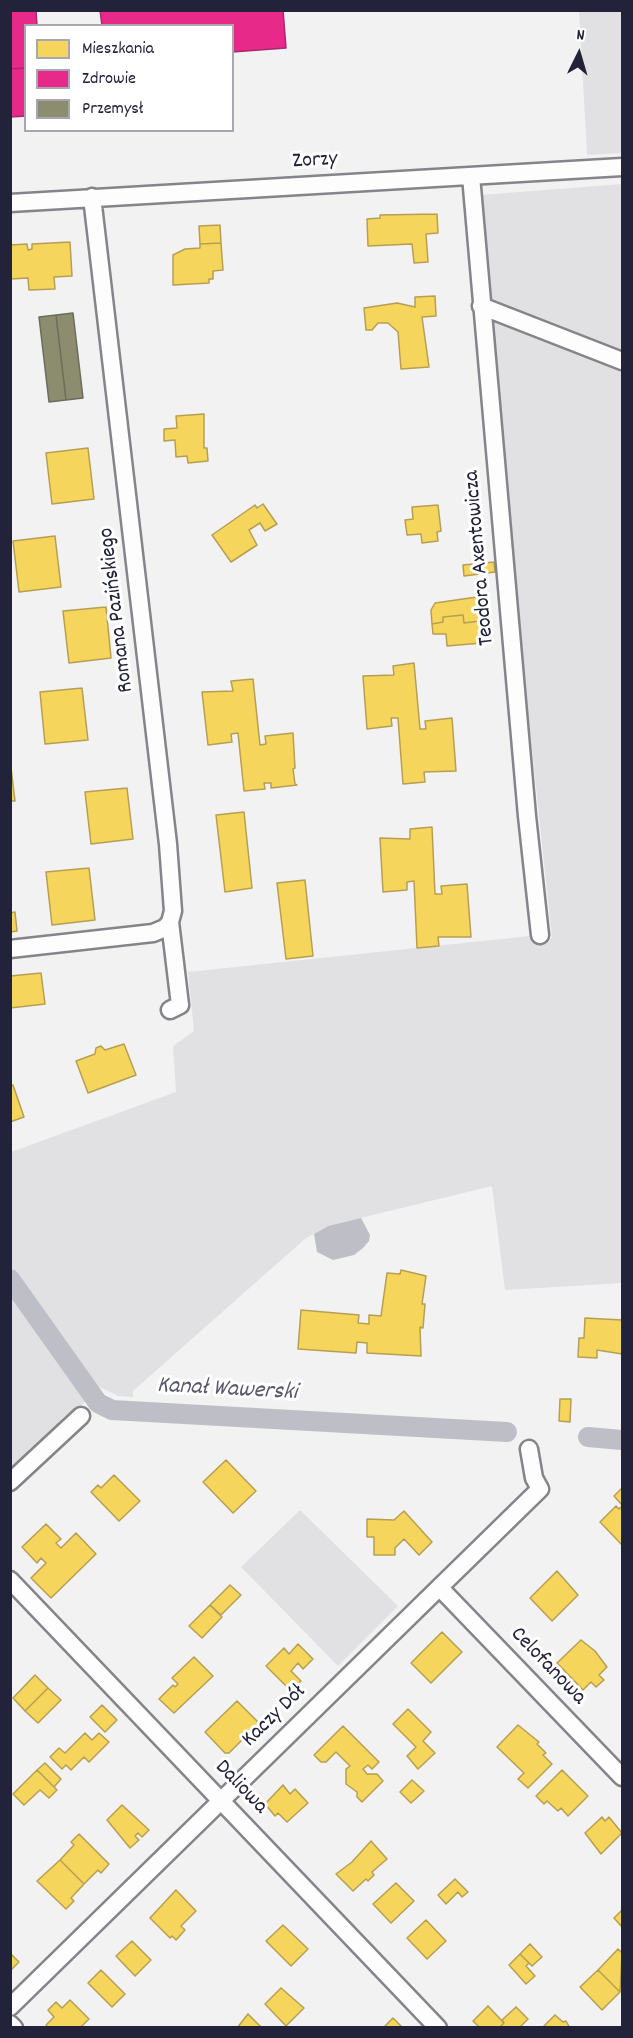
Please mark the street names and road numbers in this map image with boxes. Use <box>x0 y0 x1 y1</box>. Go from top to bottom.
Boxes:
street label: Zorzy <box>292 148 338 176</box>
street label: Teodora Axentowicza <box>460 469 502 647</box>
street label: Romana Pazińskiego <box>95 526 141 694</box>
street label: Celofanowa <box>503 1623 591 1711</box>
street label: Kaczy Dół <box>238 1680 312 1754</box>
street label: Daliowa <box>208 1755 272 1821</box>

